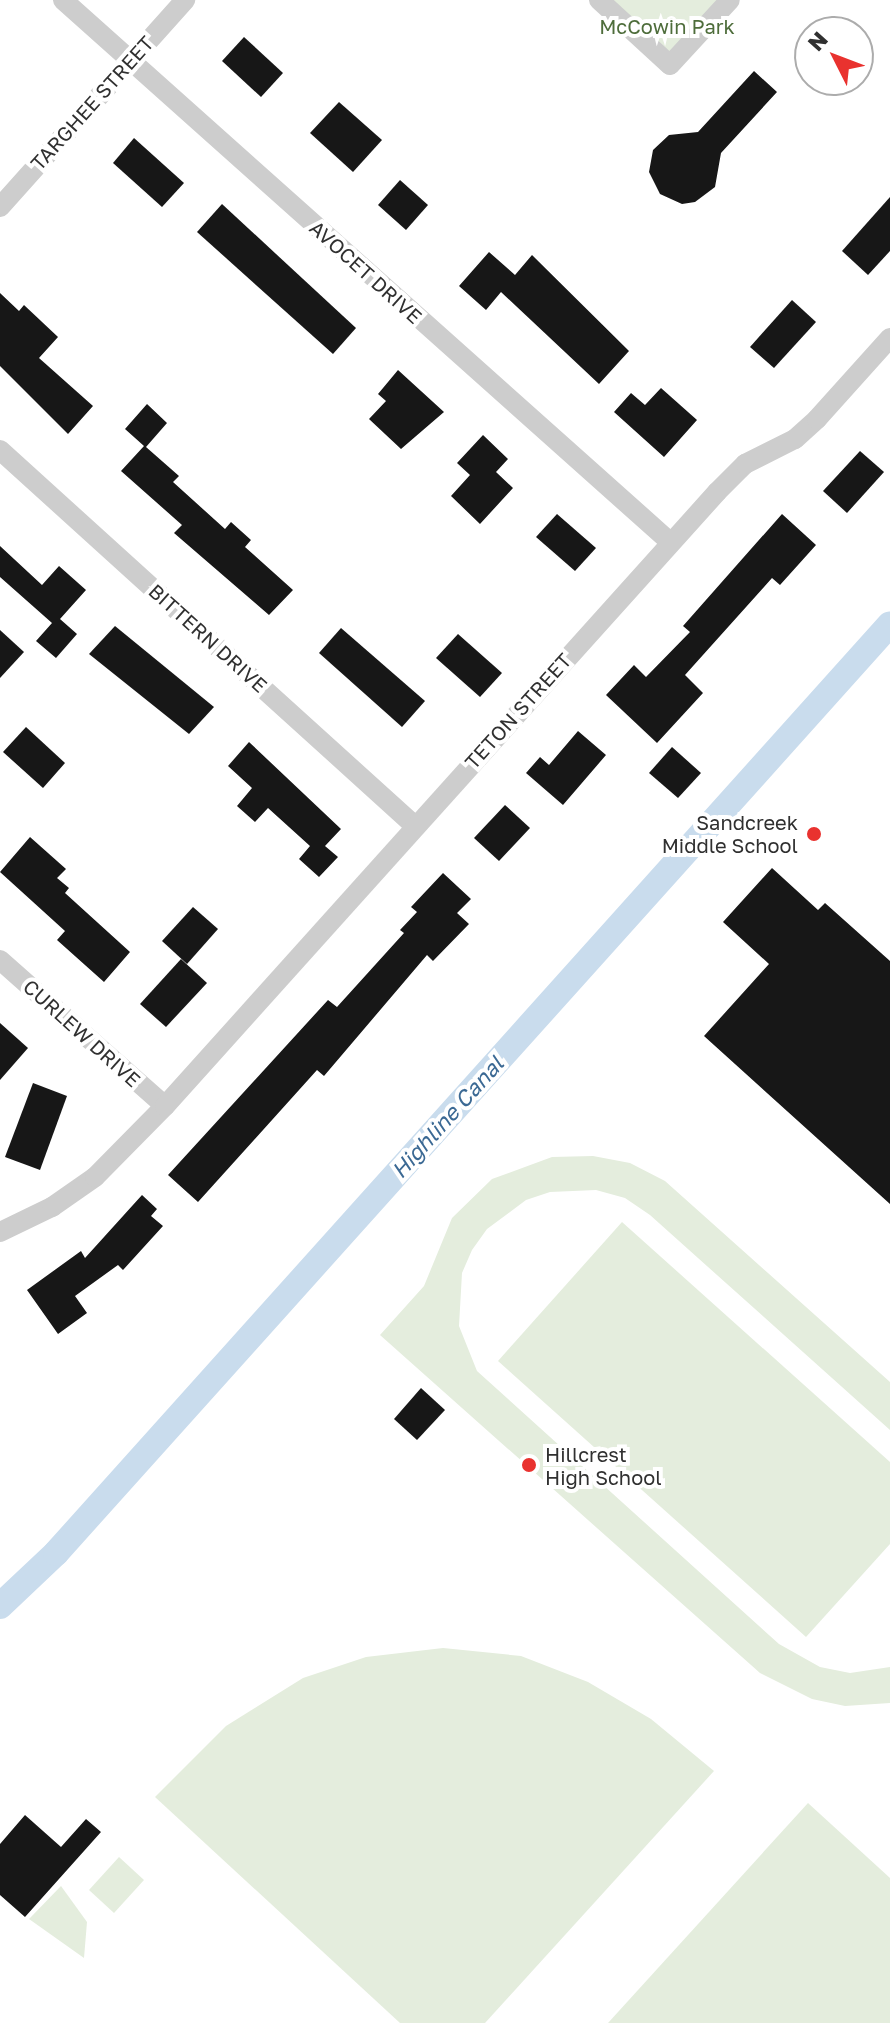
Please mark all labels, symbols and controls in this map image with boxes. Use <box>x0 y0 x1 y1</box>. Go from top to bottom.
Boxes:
park label: McCowin Park <box>599 14 735 38</box>
north arrow <box>794 16 874 96</box>
text: N <box>802 26 833 56</box>
street label: TARGHEE STREET <box>26 31 158 175</box>
street label: AVOCET DRIVE <box>305 215 427 329</box>
street label: BITTERN DRIVE <box>144 579 272 697</box>
street label: TETON STREET <box>460 648 576 774</box>
place label: Sandcreek Middle School <box>662 810 798 857</box>
marker: Sandcreek Middle School <box>805 825 823 843</box>
street label: CURLEW DRIVE <box>19 974 145 1092</box>
water label: Highline Canal <box>385 1051 509 1183</box>
place label: Hillcrest High School <box>545 1442 662 1489</box>
marker: Hillcrest High School <box>520 1456 538 1474</box>

